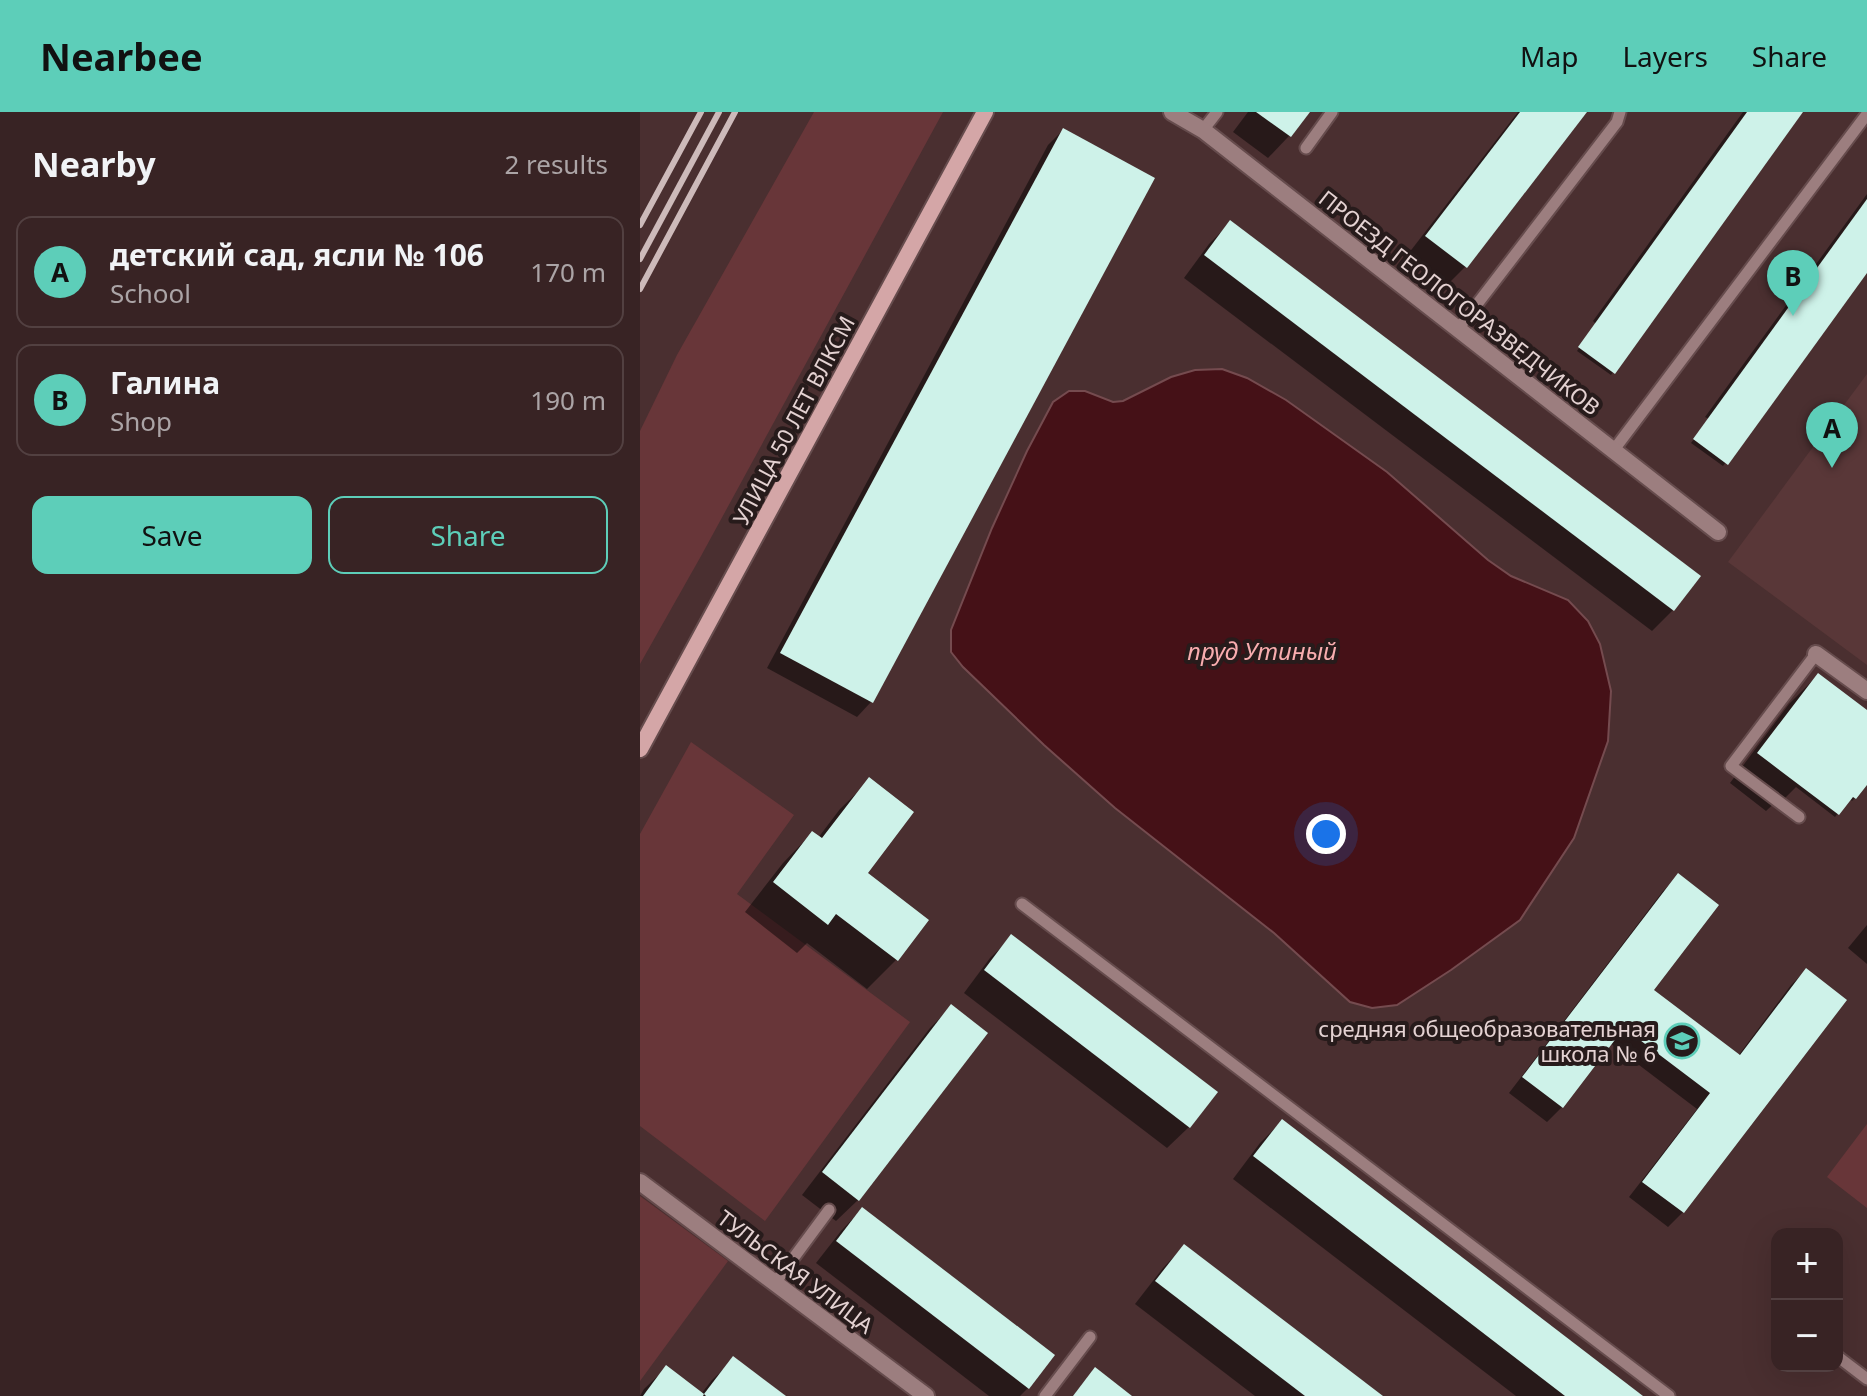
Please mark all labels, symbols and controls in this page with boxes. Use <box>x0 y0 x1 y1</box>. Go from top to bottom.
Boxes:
text: Nearbee <box>40 30 203 82</box>
text: Map <box>1520 37 1578 75</box>
text: Layers <box>1622 37 1708 75</box>
text: Share <box>1752 37 1827 75</box>
text: Nearby <box>32 141 156 187</box>
text: 2 results <box>504 146 608 182</box>
street label: ПРОЕЗД ГЕОЛОГОРАЗВЕДЧИКОВ <box>1313 183 1607 421</box>
text: детский сад, ясли № 106 <box>110 234 484 275</box>
pin: B <box>1767 250 1819 316</box>
text: A <box>51 254 69 290</box>
text: 170 m <box>530 254 606 290</box>
text: School <box>110 275 191 311</box>
street label: УЛИЦА 50 ЛЕТ ВЛКСМ <box>725 310 861 530</box>
text: Галина <box>110 362 220 403</box>
text: B <box>51 382 69 418</box>
text: 190 m <box>530 382 606 418</box>
pin: A <box>1806 402 1858 468</box>
text: Shop <box>110 403 172 439</box>
button: Save <box>32 496 312 574</box>
button: Share <box>328 496 608 574</box>
water label: пруд Утиный <box>1187 634 1337 667</box>
your location <box>1306 814 1346 854</box>
place label: средняя общеобразовательная школа № 6 <box>1318 1013 1656 1068</box>
school or university icon: средняя общеобразовательная школа № 6 <box>1663 1022 1701 1060</box>
street label: ТУЛЬСКАЯ УЛИЦА <box>712 1202 881 1340</box>
map controls <box>1771 1228 1843 1372</box>
button: + <box>1771 1228 1843 1300</box>
button: − <box>1771 1300 1843 1372</box>

